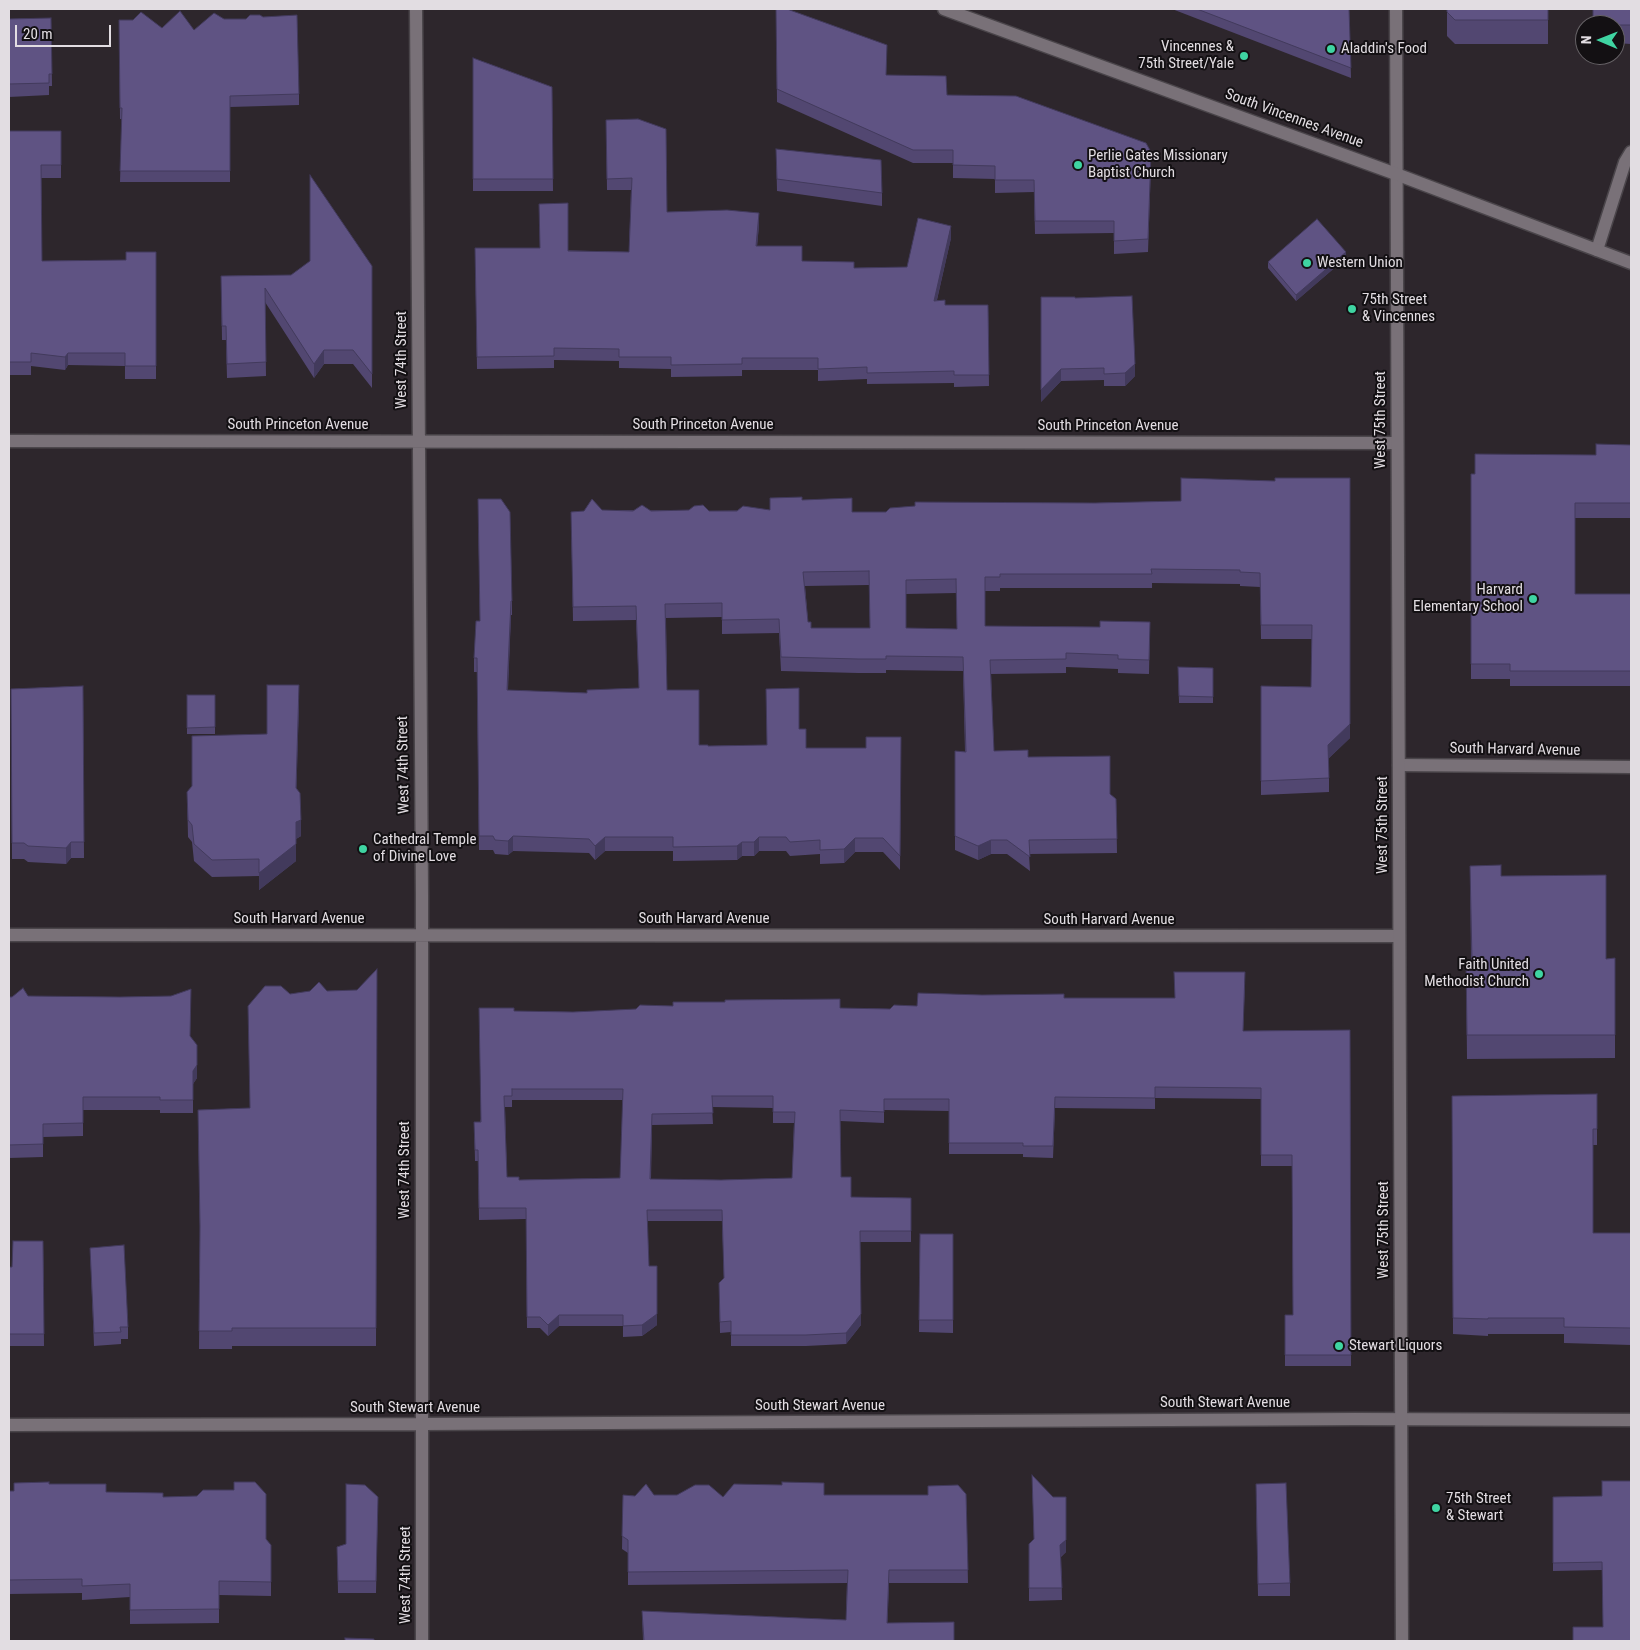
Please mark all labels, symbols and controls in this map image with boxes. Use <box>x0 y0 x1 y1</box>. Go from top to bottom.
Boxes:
scale bar <box>18 15 114 47</box>
north arrow <box>1575 15 1625 65</box>
text: 20 m <box>23 25 53 43</box>
text: N <box>1578 35 1594 44</box>
place label: Vincennes & 75th Street/Yale <box>1138 38 1234 73</box>
place label: Aladdin's Food <box>1341 40 1427 58</box>
marker: Aladdin's Food <box>1325 43 1337 55</box>
marker: Vincennes & 75th Street/Yale <box>1238 50 1250 62</box>
street label: South Vincennes Avenue <box>1222 86 1366 152</box>
place label: Perlie Gates Missionary Baptist Church <box>1088 147 1228 182</box>
marker: Perlie Gates Missionary Baptist Church <box>1072 159 1084 171</box>
place label: Western Union <box>1317 254 1403 272</box>
marker: Western Union <box>1301 257 1313 269</box>
place label: 75th Street & Vincennes <box>1362 291 1435 326</box>
marker: 75th Street & Vincennes <box>1346 303 1358 315</box>
street label: West 74th Street <box>393 311 411 409</box>
street label: West 75th Street <box>1372 371 1390 469</box>
street label: South Princeton Avenue <box>228 416 368 434</box>
street label: South Princeton Avenue <box>633 416 773 434</box>
street label: South Princeton Avenue <box>1038 417 1178 435</box>
place label: Harvard Elementary School <box>1413 581 1523 616</box>
marker: Harvard Elementary School <box>1527 593 1539 605</box>
street label: West 74th Street <box>394 716 414 814</box>
street label: South Harvard Avenue <box>1449 740 1581 760</box>
street label: West 75th Street <box>1374 776 1392 874</box>
place label: Cathedral Temple of Divine Love <box>373 831 476 866</box>
marker: Cathedral Temple of Divine Love <box>357 843 369 855</box>
street label: South Harvard Avenue <box>234 910 364 928</box>
street label: South Harvard Avenue <box>639 910 769 928</box>
street label: South Harvard Avenue <box>1044 911 1174 929</box>
place label: Faith United Methodist Church <box>1424 956 1529 991</box>
marker: Faith United Methodist Church <box>1533 968 1545 980</box>
street label: West 74th Street <box>396 1121 414 1219</box>
street label: West 75th Street <box>1375 1181 1393 1279</box>
place label: Stewart Liquors <box>1349 1337 1442 1355</box>
marker: Stewart Liquors <box>1333 1340 1345 1352</box>
street label: South Stewart Avenue <box>1160 1394 1290 1412</box>
street label: South Stewart Avenue <box>755 1397 885 1415</box>
street label: South Stewart Avenue <box>350 1399 480 1417</box>
place label: 75th Street & Stewart <box>1446 1490 1511 1525</box>
marker: 75th Street & Stewart <box>1430 1502 1442 1514</box>
street label: West 74th Street <box>397 1526 415 1624</box>

